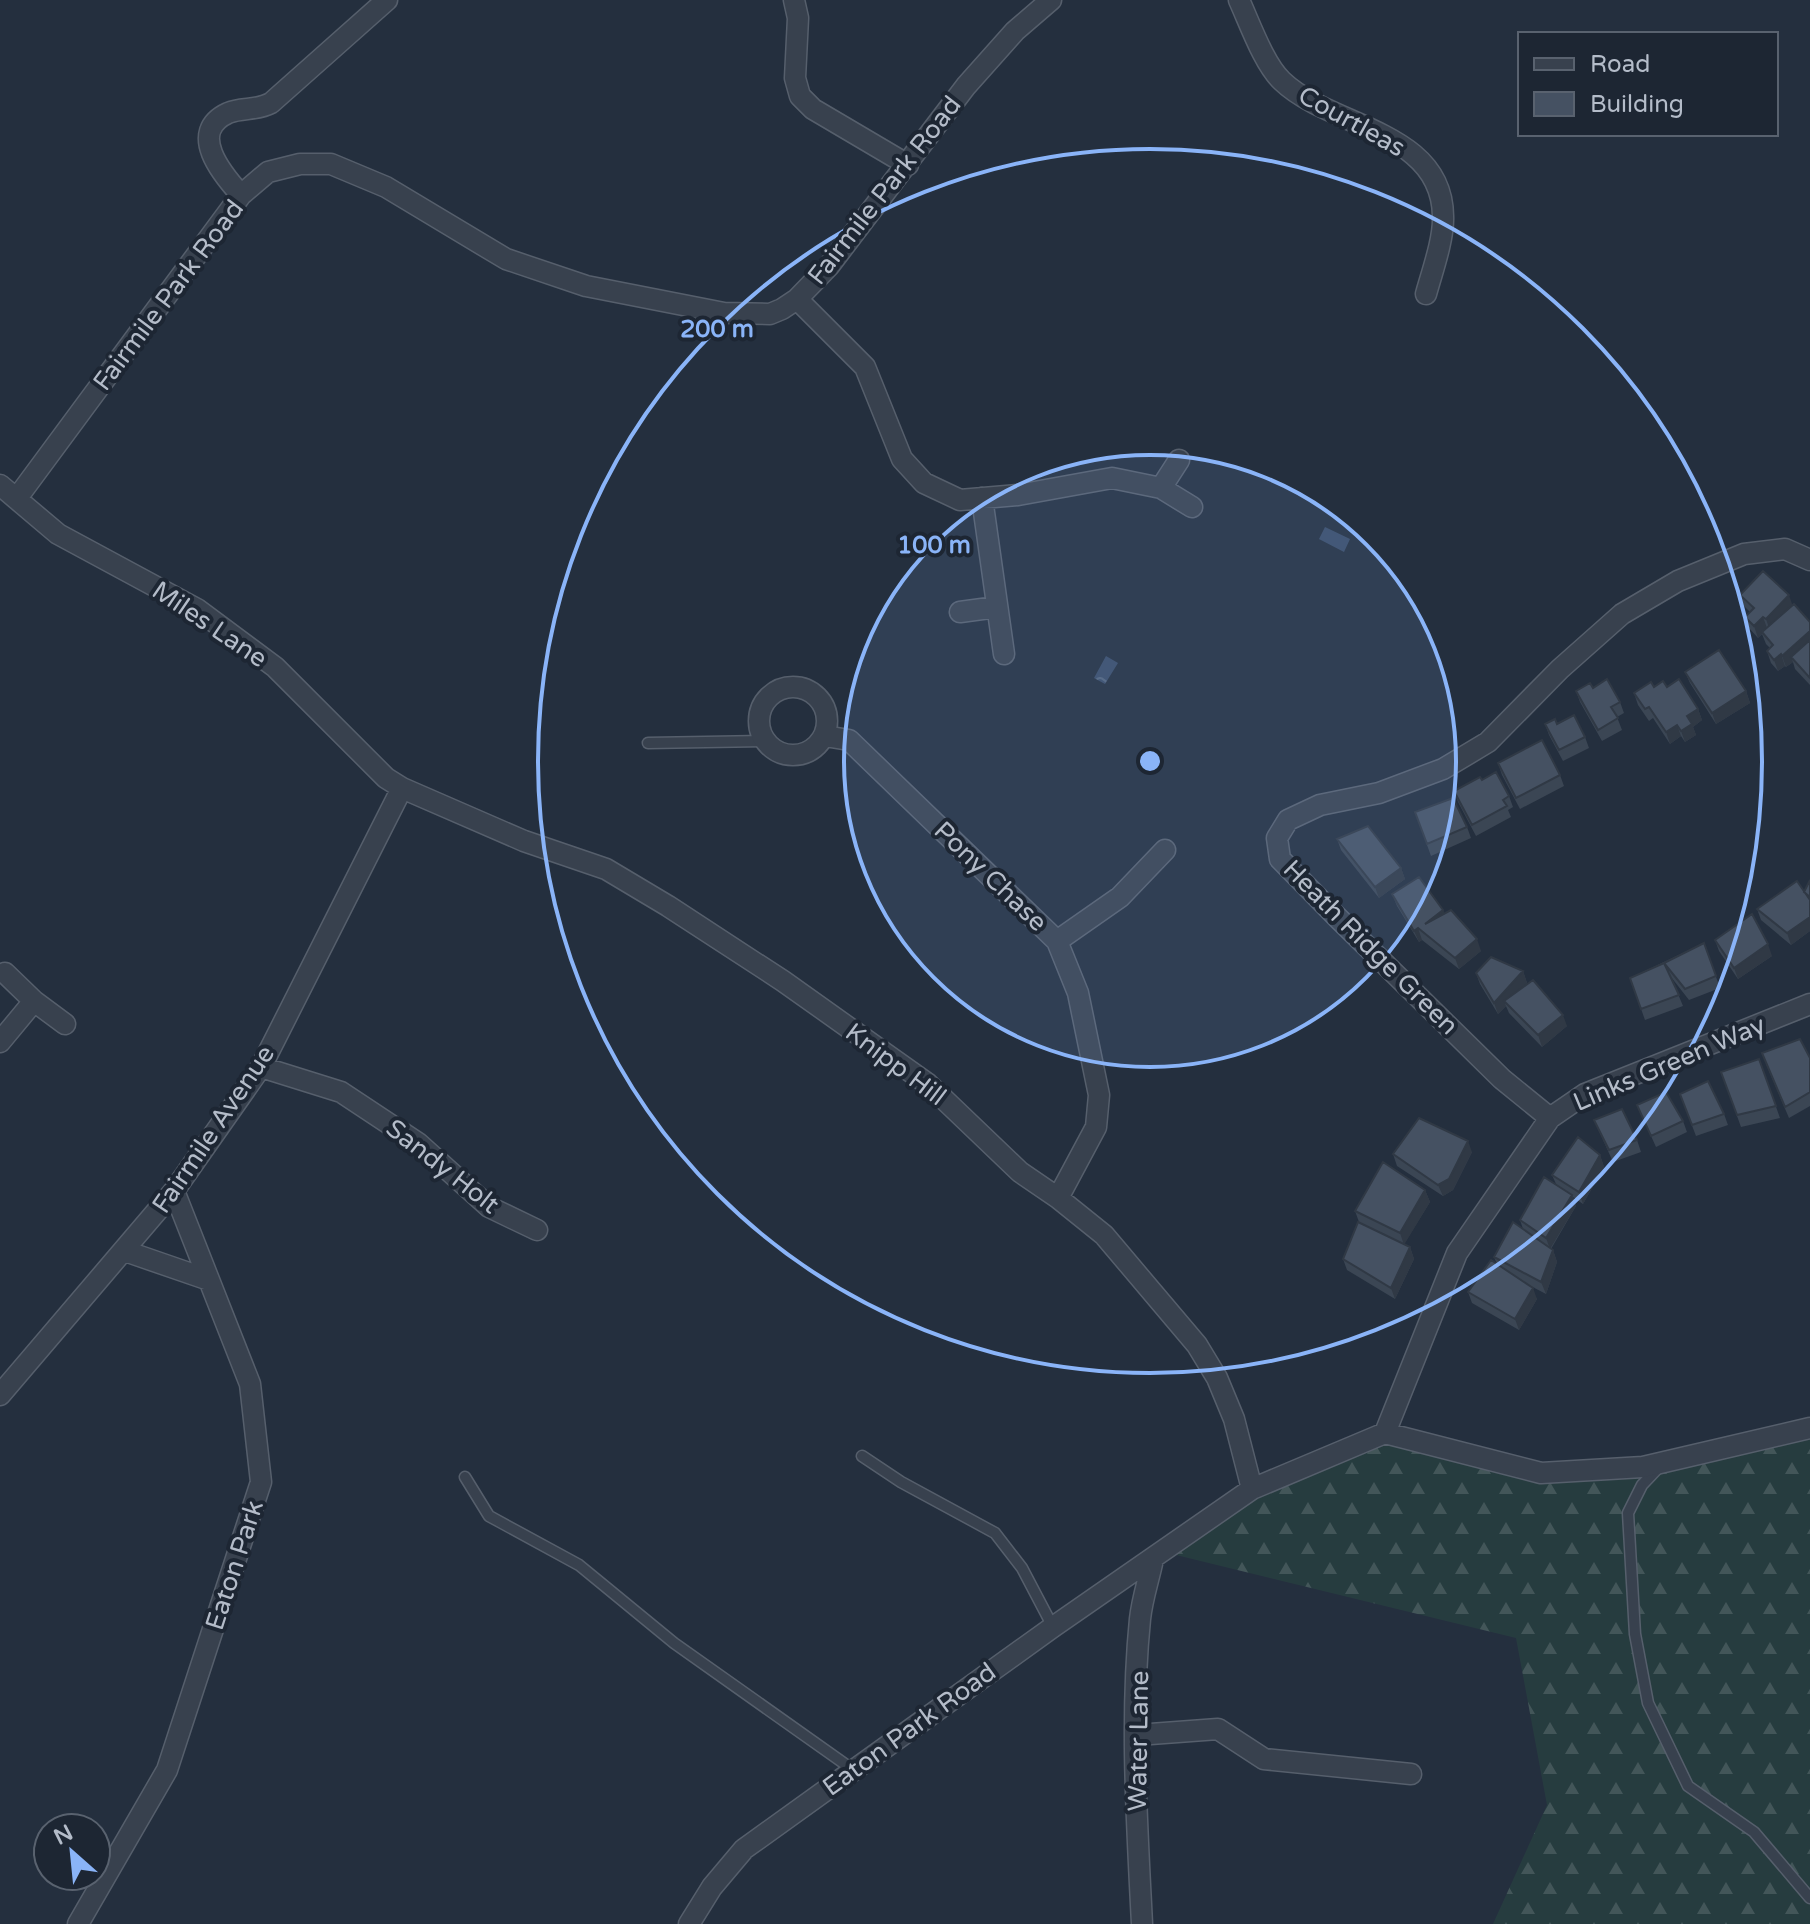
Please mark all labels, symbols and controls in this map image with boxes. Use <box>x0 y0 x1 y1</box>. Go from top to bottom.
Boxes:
legend <box>1518 32 1778 136</box>
text: Road <box>1590 50 1650 79</box>
street label: Courtleas <box>1293 79 1411 163</box>
street label: Fairmile Park Road <box>801 90 968 291</box>
text: Building <box>1590 90 1684 119</box>
street label: Fairmile Park Road <box>87 194 250 397</box>
text: 200 m <box>680 315 754 344</box>
text: 100 m <box>897 531 971 560</box>
street label: Miles Lane <box>146 575 273 674</box>
centre of rings <box>1136 747 1164 775</box>
street label: Pony Chase <box>928 815 1054 938</box>
street label: Heath Ridge Green <box>1277 853 1465 1041</box>
street label: Links Green Way <box>1569 1009 1770 1118</box>
street label: Knipp Hill <box>839 1016 952 1112</box>
street label: Fairmile Avenue <box>146 1039 281 1219</box>
street label: Sandy Holt <box>380 1113 506 1220</box>
street label: Eaton Park <box>199 1496 270 1634</box>
street label: Eaton Park Road <box>817 1656 1002 1803</box>
street label: Water Lane <box>1122 1670 1155 1812</box>
north arrow <box>32 1812 112 1892</box>
text: N <box>50 1819 77 1851</box>

